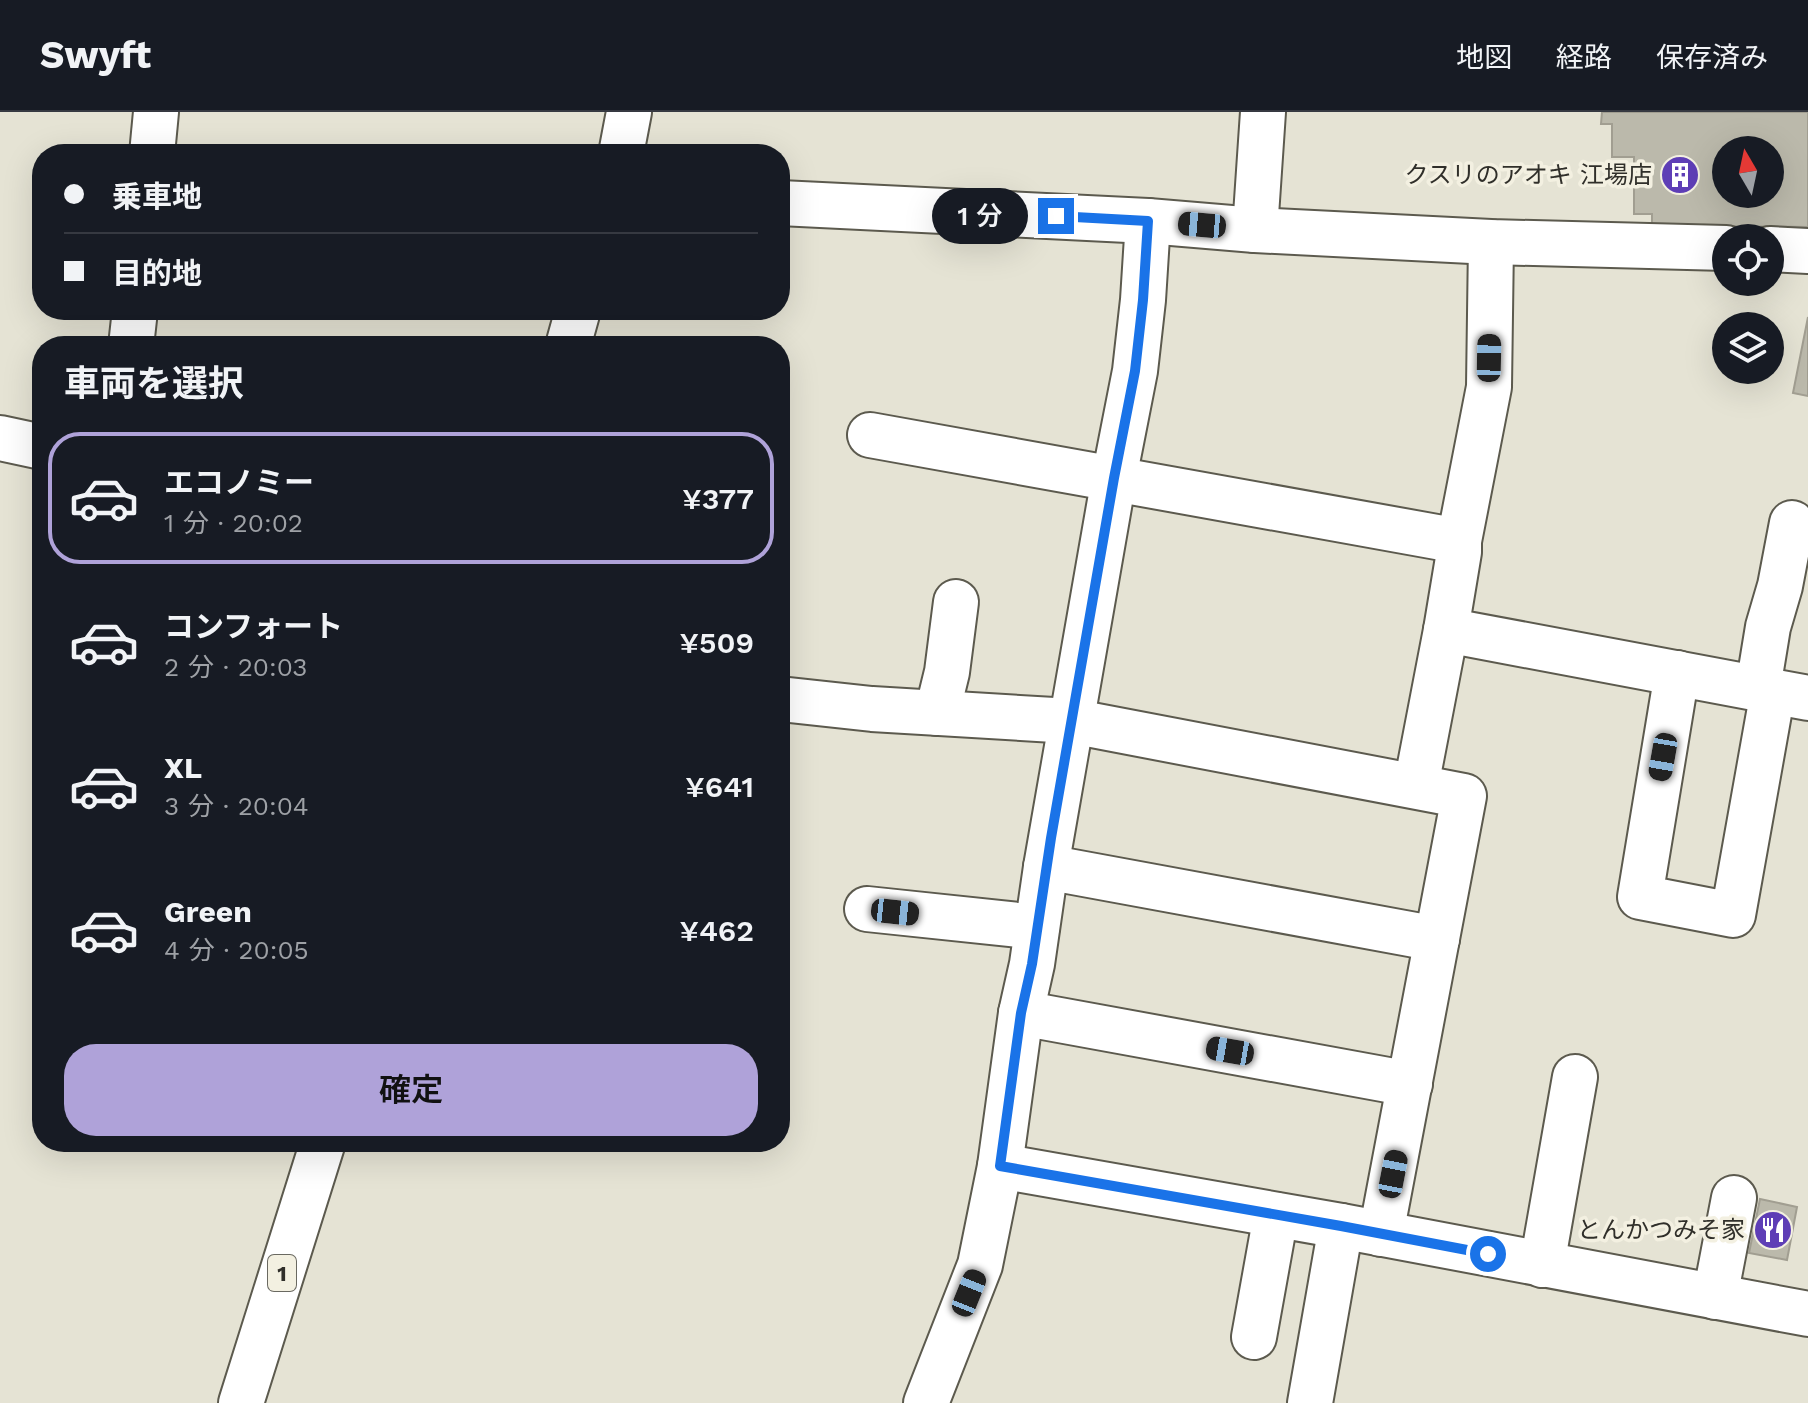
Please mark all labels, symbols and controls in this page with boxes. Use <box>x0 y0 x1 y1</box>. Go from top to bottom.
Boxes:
text: Swyft <box>40 33 151 77</box>
text: 地図 <box>1456 41 1512 74</box>
text: 経路 <box>1556 41 1612 74</box>
text: 保存済み <box>1656 41 1768 74</box>
north arrow <box>1712 136 1784 208</box>
map controls <box>1712 136 1784 384</box>
building icon: クスリのアオキ 江場店 <box>1659 154 1701 196</box>
place label: クスリのアオキ 江場店 <box>1405 161 1652 189</box>
text: 乗車地 <box>112 179 202 214</box>
callout: 1 分 <box>932 188 1028 244</box>
route end <box>1038 198 1074 234</box>
text: 1 分 <box>958 201 1002 231</box>
car <box>1177 211 1227 239</box>
button: locate <box>1712 224 1784 296</box>
text: 目的地 <box>112 256 202 291</box>
button: layers <box>1712 312 1784 384</box>
car <box>1477 334 1501 382</box>
text: 車両を選択 <box>64 363 244 405</box>
icon: car <box>68 462 140 534</box>
text: エコノミー <box>164 465 314 500</box>
text: ¥377 <box>682 481 754 516</box>
text: 1 分 · 20:02 <box>164 508 303 538</box>
icon: car <box>68 606 140 678</box>
text: コンフォート <box>164 609 343 644</box>
text: ¥509 <box>679 625 754 660</box>
text: 2 分 · 20:03 <box>164 652 307 682</box>
car <box>1647 731 1679 783</box>
icon: car <box>68 750 140 822</box>
text: XL <box>164 750 202 785</box>
text: ¥641 <box>685 769 754 804</box>
text: 3 分 · 20:04 <box>164 791 309 821</box>
icon: car <box>68 894 140 966</box>
text: Green <box>164 894 252 929</box>
car <box>870 898 920 926</box>
text: ¥462 <box>679 913 754 948</box>
text: 4 分 · 20:05 <box>164 935 309 965</box>
car <box>1204 1035 1256 1067</box>
button: 確定 <box>64 1044 758 1136</box>
car <box>1377 1148 1409 1200</box>
restaurant icon: とんかつみそ家 <box>1752 1209 1794 1251</box>
place label: とんかつみそ家 <box>1577 1216 1745 1244</box>
route start <box>1470 1236 1506 1272</box>
road number: 1 <box>268 1255 296 1291</box>
car <box>949 1266 989 1320</box>

